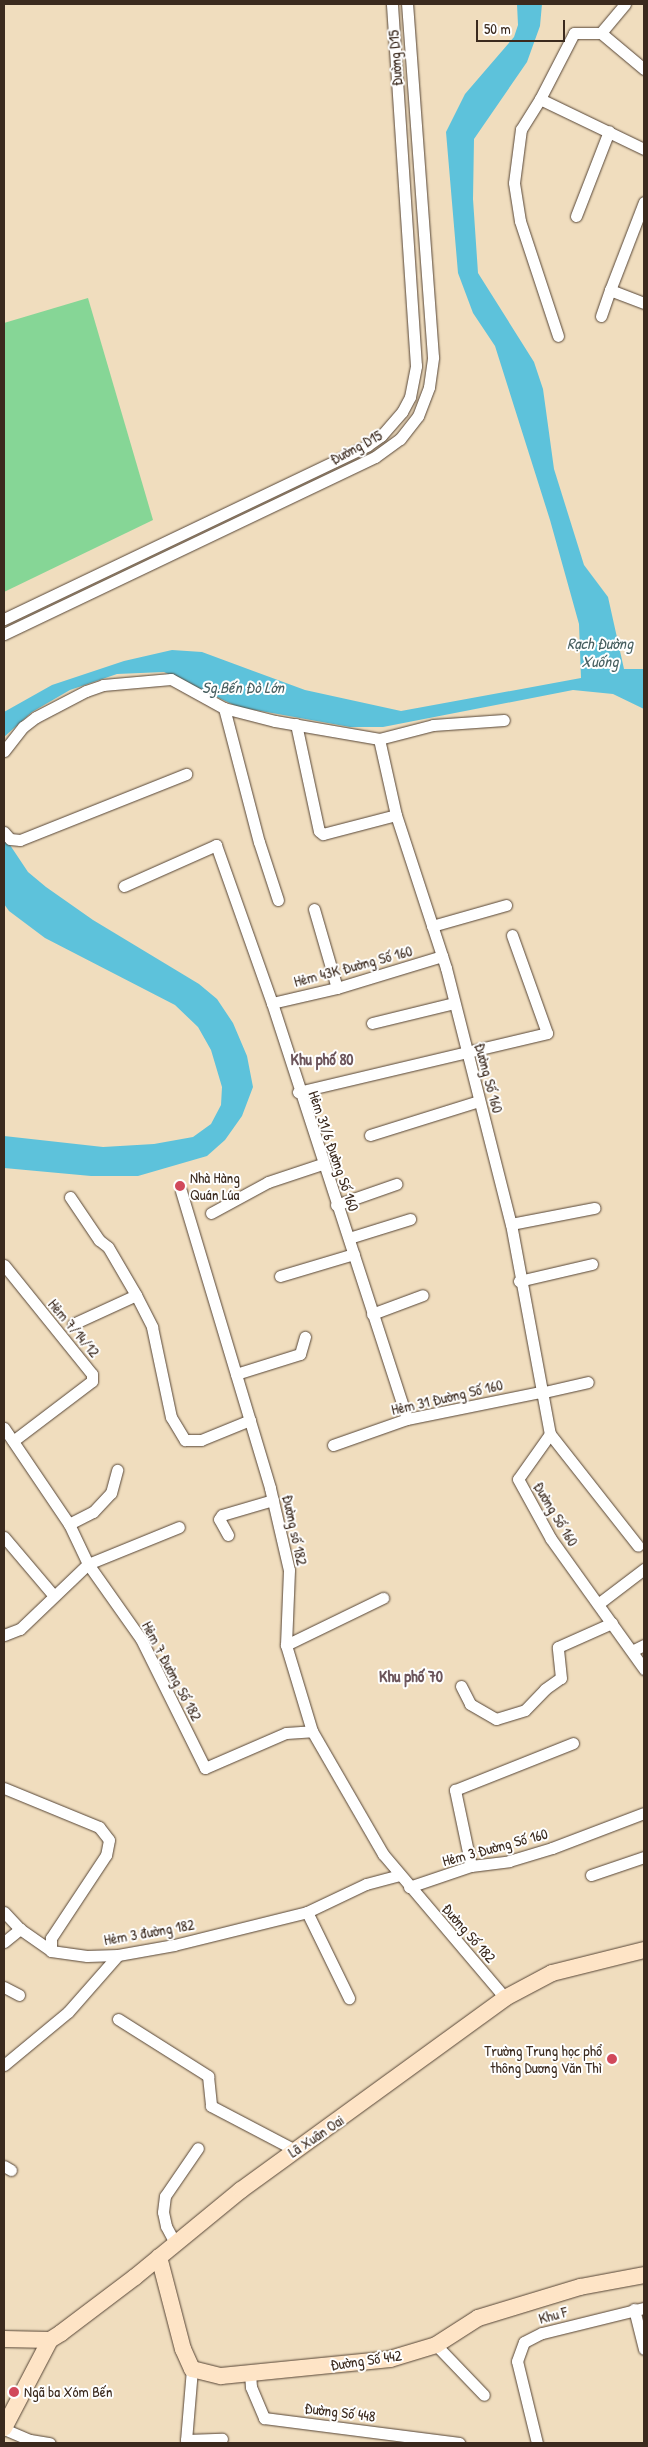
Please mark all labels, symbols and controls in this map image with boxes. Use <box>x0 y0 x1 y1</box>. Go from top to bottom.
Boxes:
scale bar <box>478 10 567 42</box>
text: 50 m <box>484 18 511 39</box>
street label: Đường D15 <box>384 29 406 87</box>
street label: Đường D15 <box>327 426 385 468</box>
water label: Rạch Đường Xuống <box>567 633 633 671</box>
water label: Sg.Bến Đò Lớn <box>202 677 284 697</box>
street label: Hẻm 43K Đường Số 160 <box>292 942 414 990</box>
street label: Đường Số 160 <box>471 1041 507 1115</box>
district label: Khu phố 80 <box>291 1049 353 1069</box>
street label: Hẻm 31/6 Đường Số 160 <box>305 1088 363 1214</box>
place label: Nhà Hàng Quán Lúa <box>190 1168 240 1203</box>
marker: Nhà Hàng Quán Lúa <box>174 1180 186 1192</box>
street label: Hẻm 7/14/12 <box>45 1295 103 1361</box>
street label: Hẻm 31 Đường Số 160 <box>389 1375 505 1419</box>
street label: Đường Số 160 <box>530 1479 582 1549</box>
street label: Đường số 182 <box>279 1493 311 1567</box>
street label: Hẻm 7 Đường Số 182 <box>138 1618 206 1724</box>
district label: Khu phố 70 <box>379 1666 443 1686</box>
street label: Hẻm 3 Đường Số 160 <box>440 1824 550 1870</box>
street label: Đường Số 182 <box>438 1900 500 1966</box>
street label: Hẻm 3 đường 182 <box>102 1915 196 1949</box>
place label: Trường Trung học phổ thông Dương Văn Thì <box>484 2041 602 2076</box>
marker: Trường Trung học phổ thông Dương Văn Thì <box>606 2053 618 2065</box>
street label: Lã Xuân Oai <box>285 2111 347 2161</box>
street label: Khu F <box>537 2303 569 2327</box>
street label: Đường Số 442 <box>329 2346 403 2374</box>
place label: Ngã ba Xóm Bến <box>24 2383 113 2401</box>
marker: Ngã ba Xóm Bến <box>8 2386 20 2398</box>
street label: Đường Số 448 <box>304 2399 376 2425</box>

